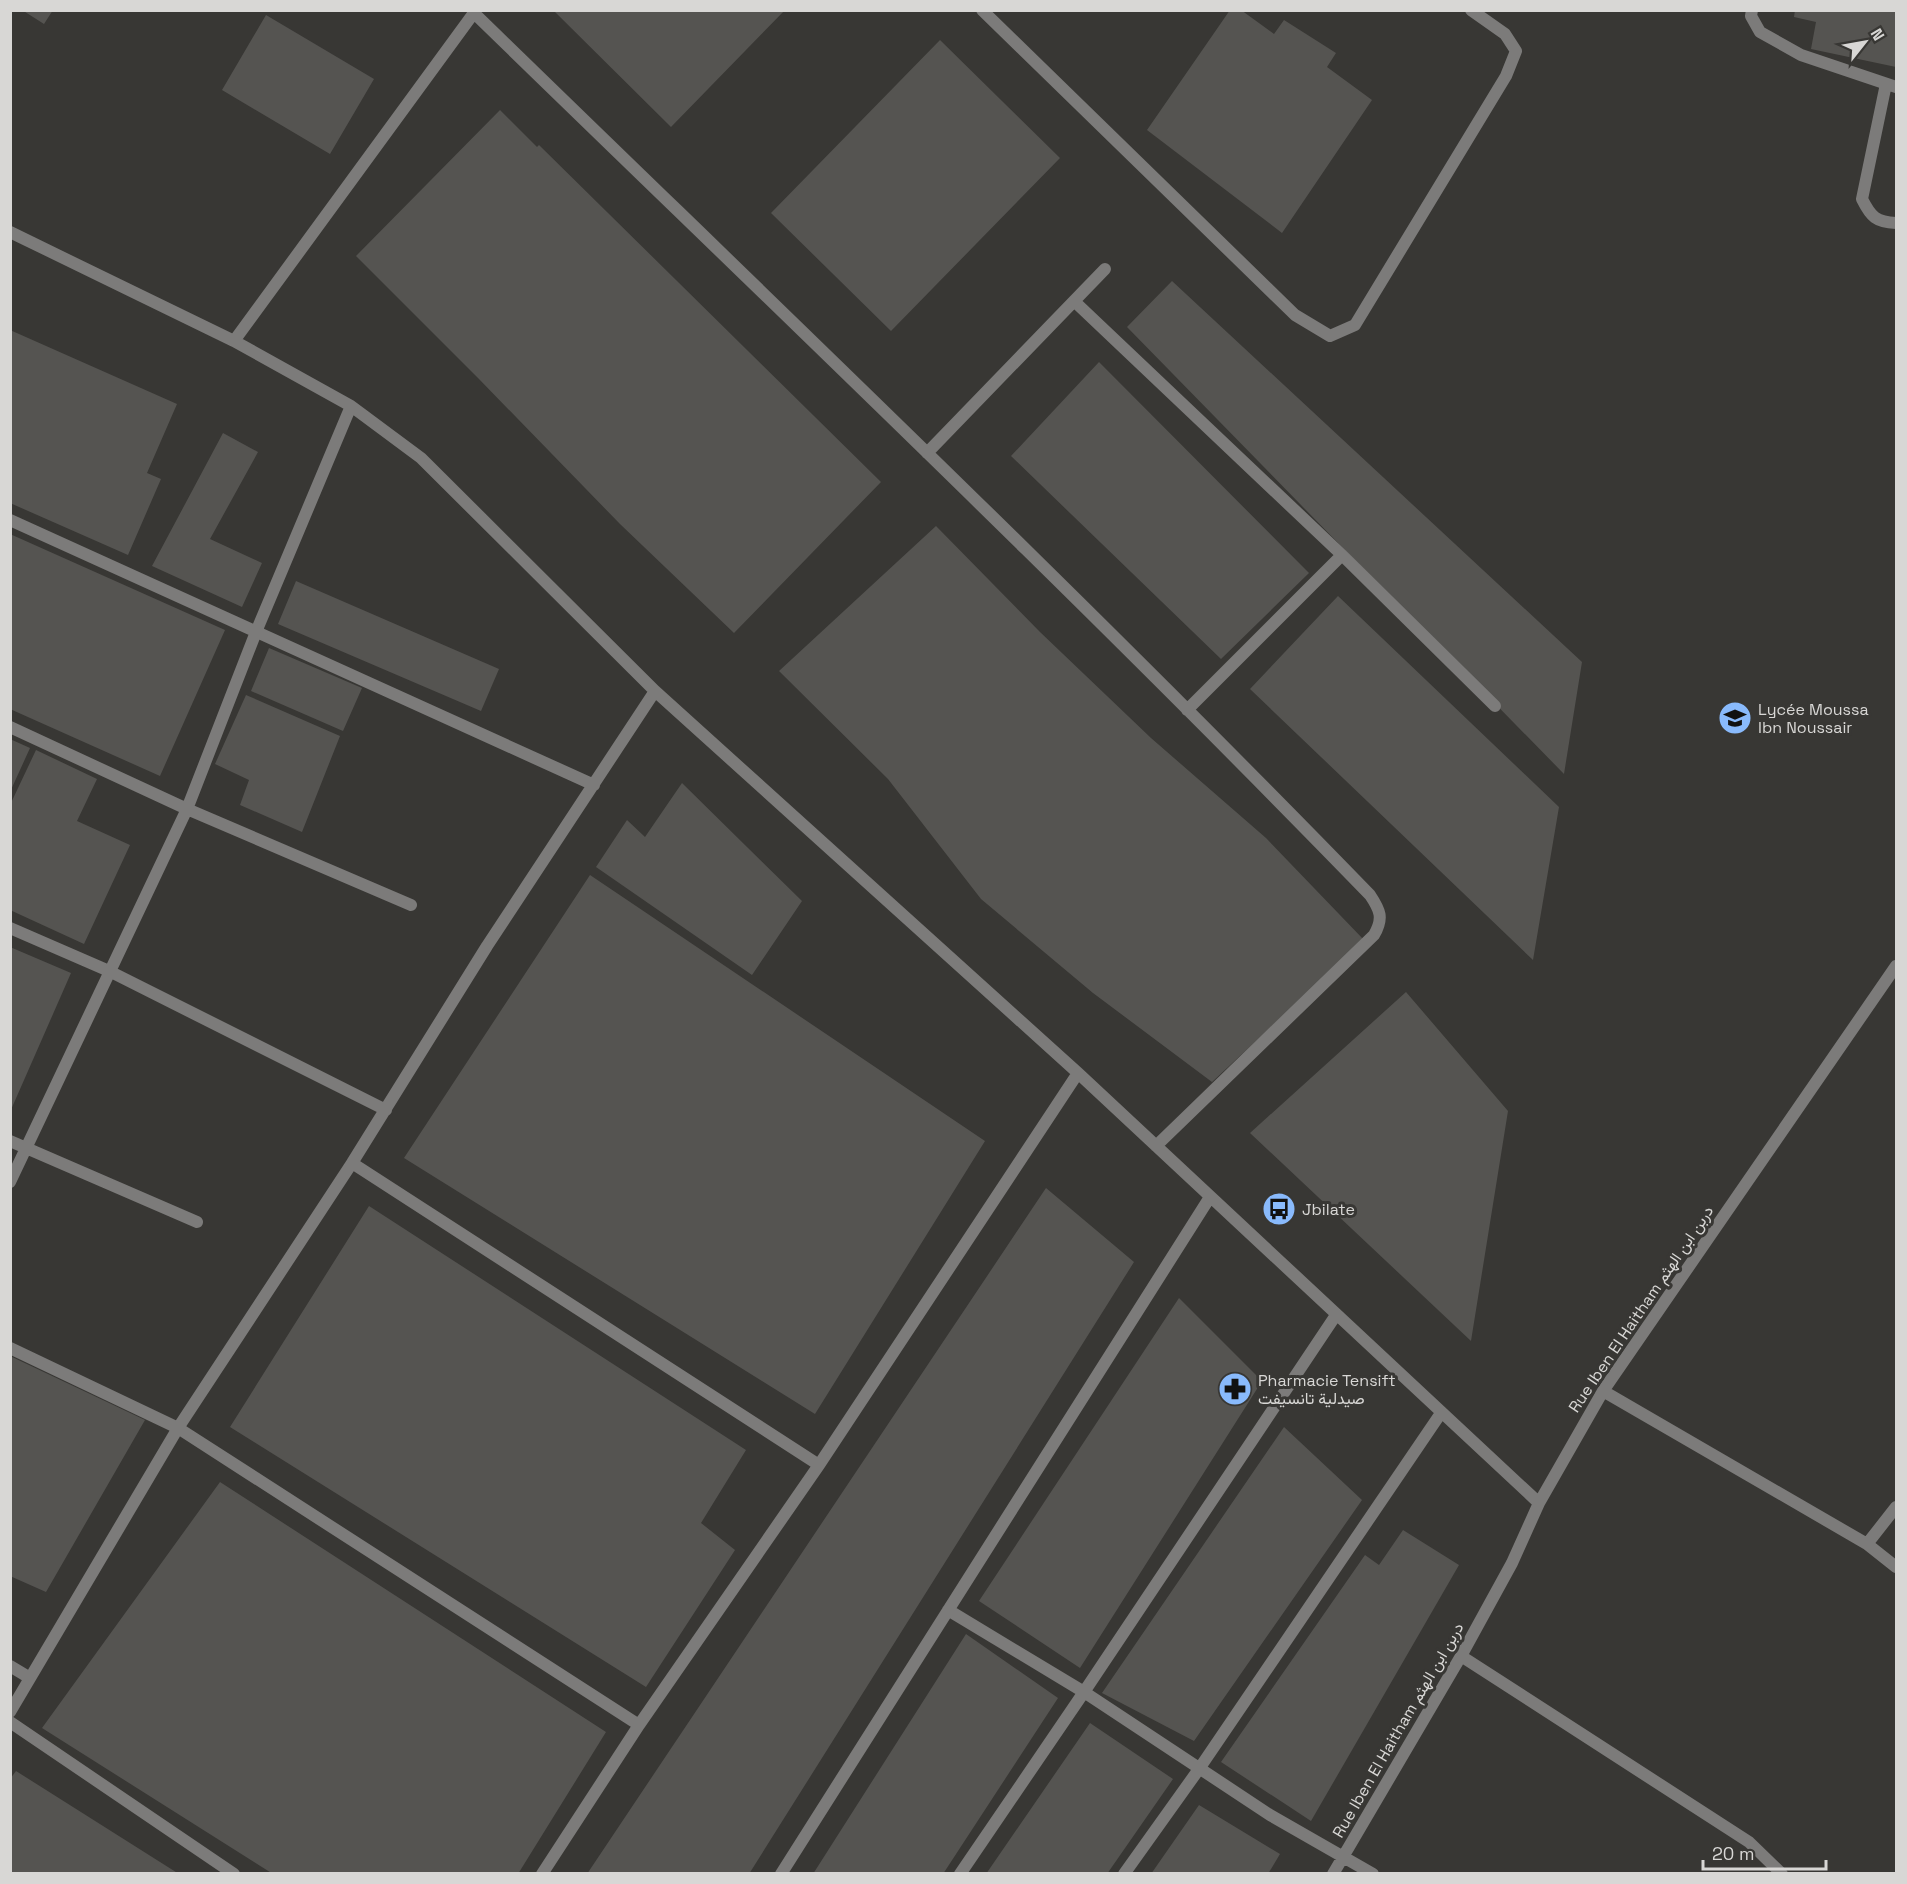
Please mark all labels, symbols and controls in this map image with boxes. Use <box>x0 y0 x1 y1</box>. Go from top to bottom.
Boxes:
north arrow <box>1835 12 1895 72</box>
text: N <box>1866 25 1889 45</box>
place label: Lycée Moussa Ibn Noussair <box>1758 699 1869 738</box>
school or university icon: Lycée Moussa Ibn Noussair <box>1717 700 1753 736</box>
bus stop icon: Jbilate <box>1261 1191 1297 1227</box>
place label: Jbilate <box>1302 1199 1355 1220</box>
street label: Rue Iben El Haitham دربن ابن الهثم <box>1564 1201 1718 1417</box>
place label: Pharmacie Tensift صيدلية تانسيفت <box>1258 1370 1396 1409</box>
pharmacy icon: Pharmacie Tensift صيدلية تانسيفت <box>1217 1371 1253 1407</box>
street label: Rue Iben El Haitham دربن ابن الهثم <box>1328 1619 1468 1841</box>
scale bar <box>1703 1833 1826 1871</box>
text: 20 m <box>1712 1842 1755 1865</box>

